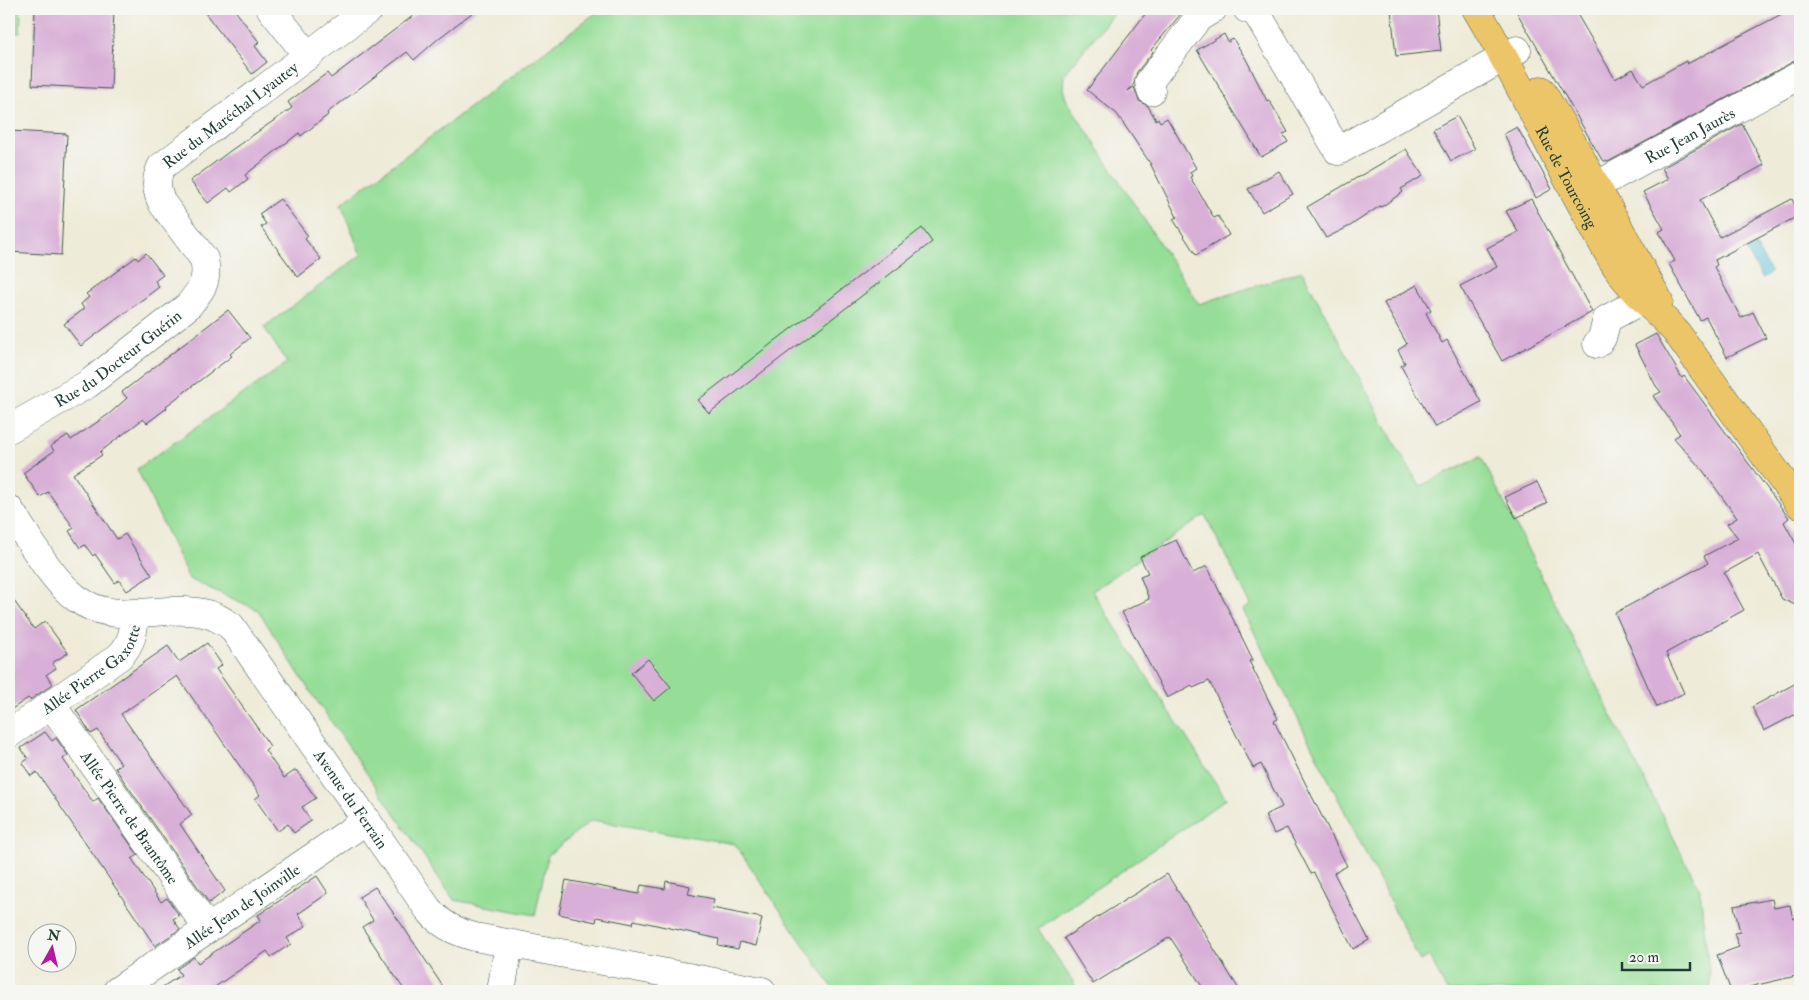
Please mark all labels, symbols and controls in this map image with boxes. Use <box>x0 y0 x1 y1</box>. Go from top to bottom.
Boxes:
street label: Rue du Maréchal Lyautey <box>159 57 303 173</box>
street label: Rue Jean Jaurès <box>1641 103 1739 168</box>
street label: Rue de Tourcoing <box>1530 123 1602 233</box>
street label: Rue du Docteur Guérin <box>51 306 186 412</box>
street label: Allée Pierre Gaxotte <box>37 623 145 720</box>
street label: Avenue du Ferrain <box>308 745 392 853</box>
street label: Allée Pierre de Brantôme <box>75 746 183 889</box>
street label: Allée Jean de Joinville <box>179 860 304 954</box>
north arrow <box>28 922 78 972</box>
text: N <box>45 926 62 945</box>
scale bar <box>1622 940 1689 972</box>
text: 20 m <box>1629 948 1659 967</box>

